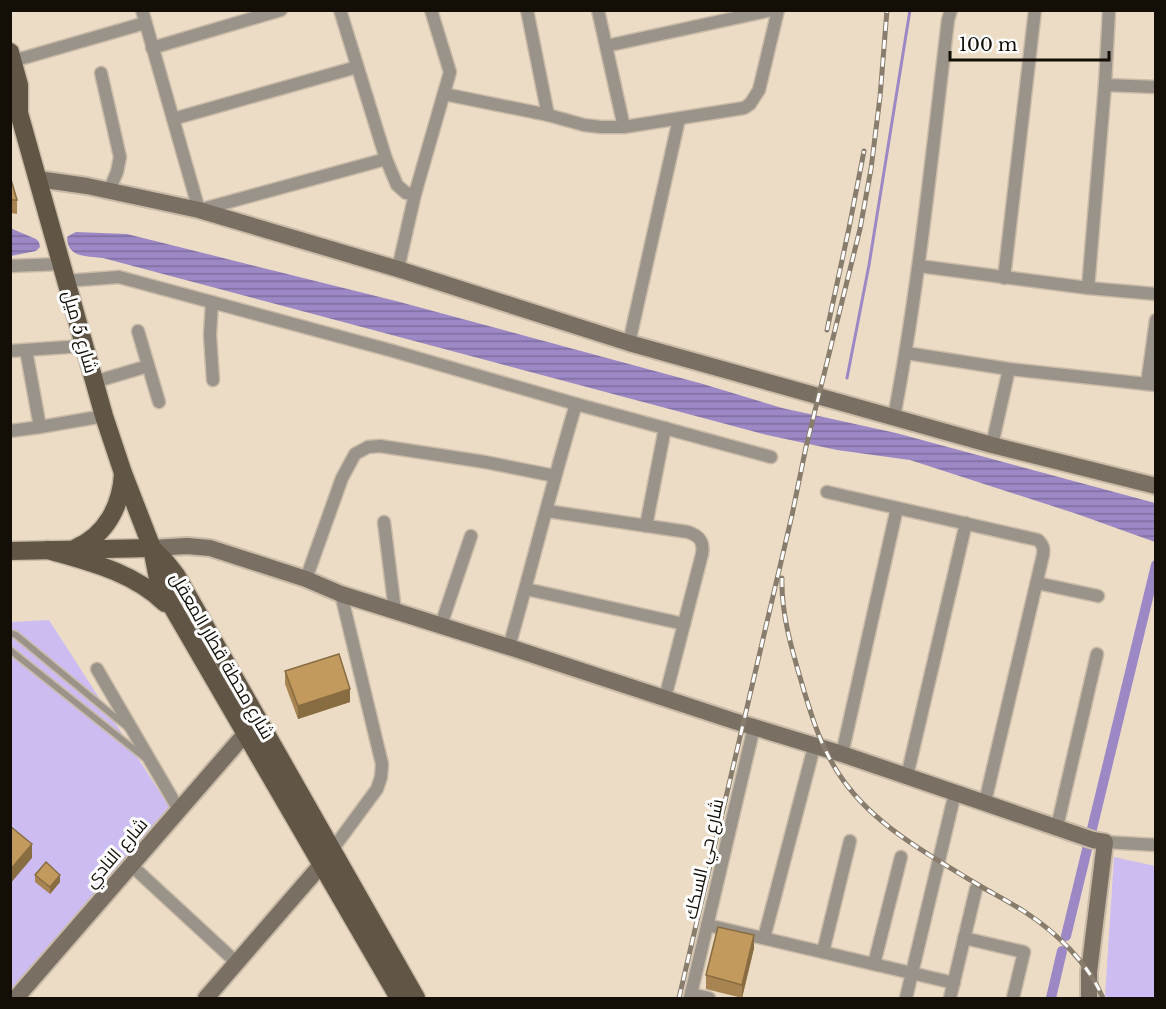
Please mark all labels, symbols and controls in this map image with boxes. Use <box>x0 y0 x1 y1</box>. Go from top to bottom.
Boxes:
scale bar <box>950 24 1109 62</box>
text: 100 m <box>959 34 1017 56</box>
street label: شارع 5 ميل <box>57 288 102 376</box>
street label: شارع محطة قطار المعقل <box>164 569 279 744</box>
street label: شارع حي السكك <box>679 797 731 922</box>
street label: شارع النادي <box>80 814 155 894</box>

